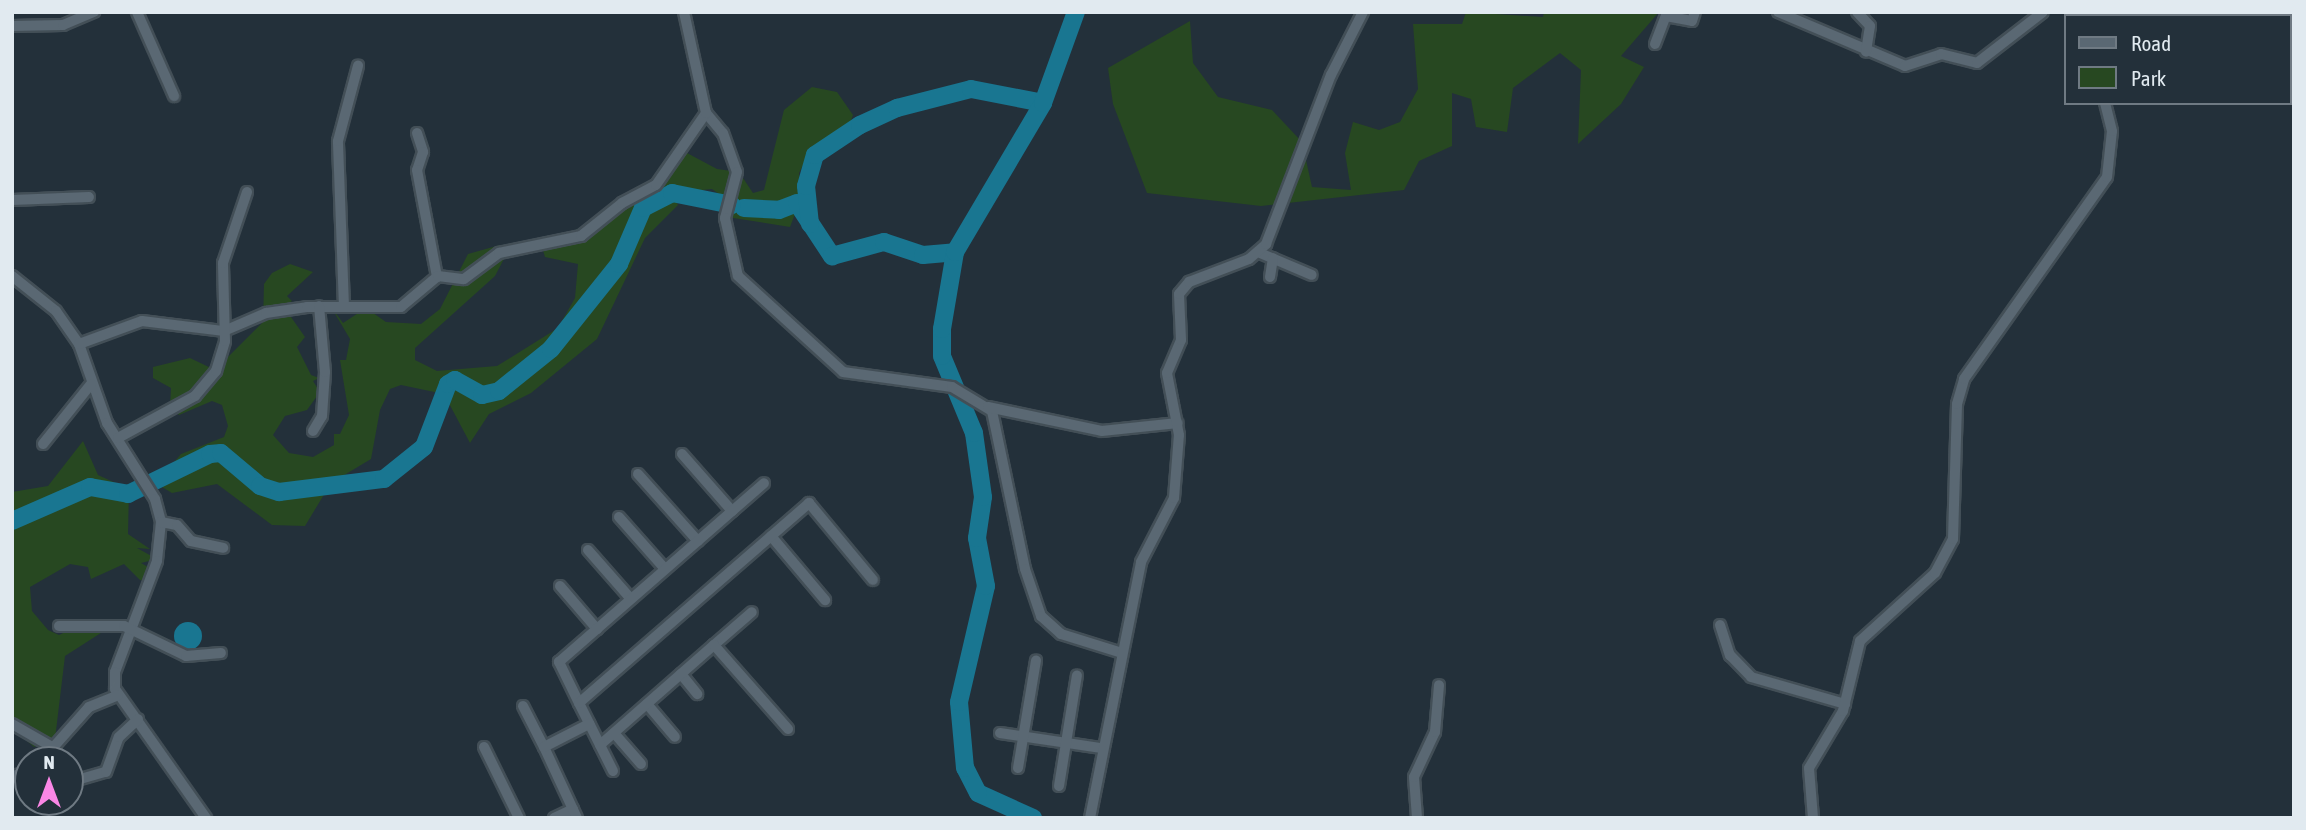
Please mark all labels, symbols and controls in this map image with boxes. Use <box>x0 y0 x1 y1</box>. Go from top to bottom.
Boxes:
legend <box>2064 14 2292 105</box>
text: Road <box>2131 31 2171 55</box>
text: Park <box>2131 66 2166 90</box>
north arrow <box>14 746 84 816</box>
text: N <box>43 751 55 773</box>

